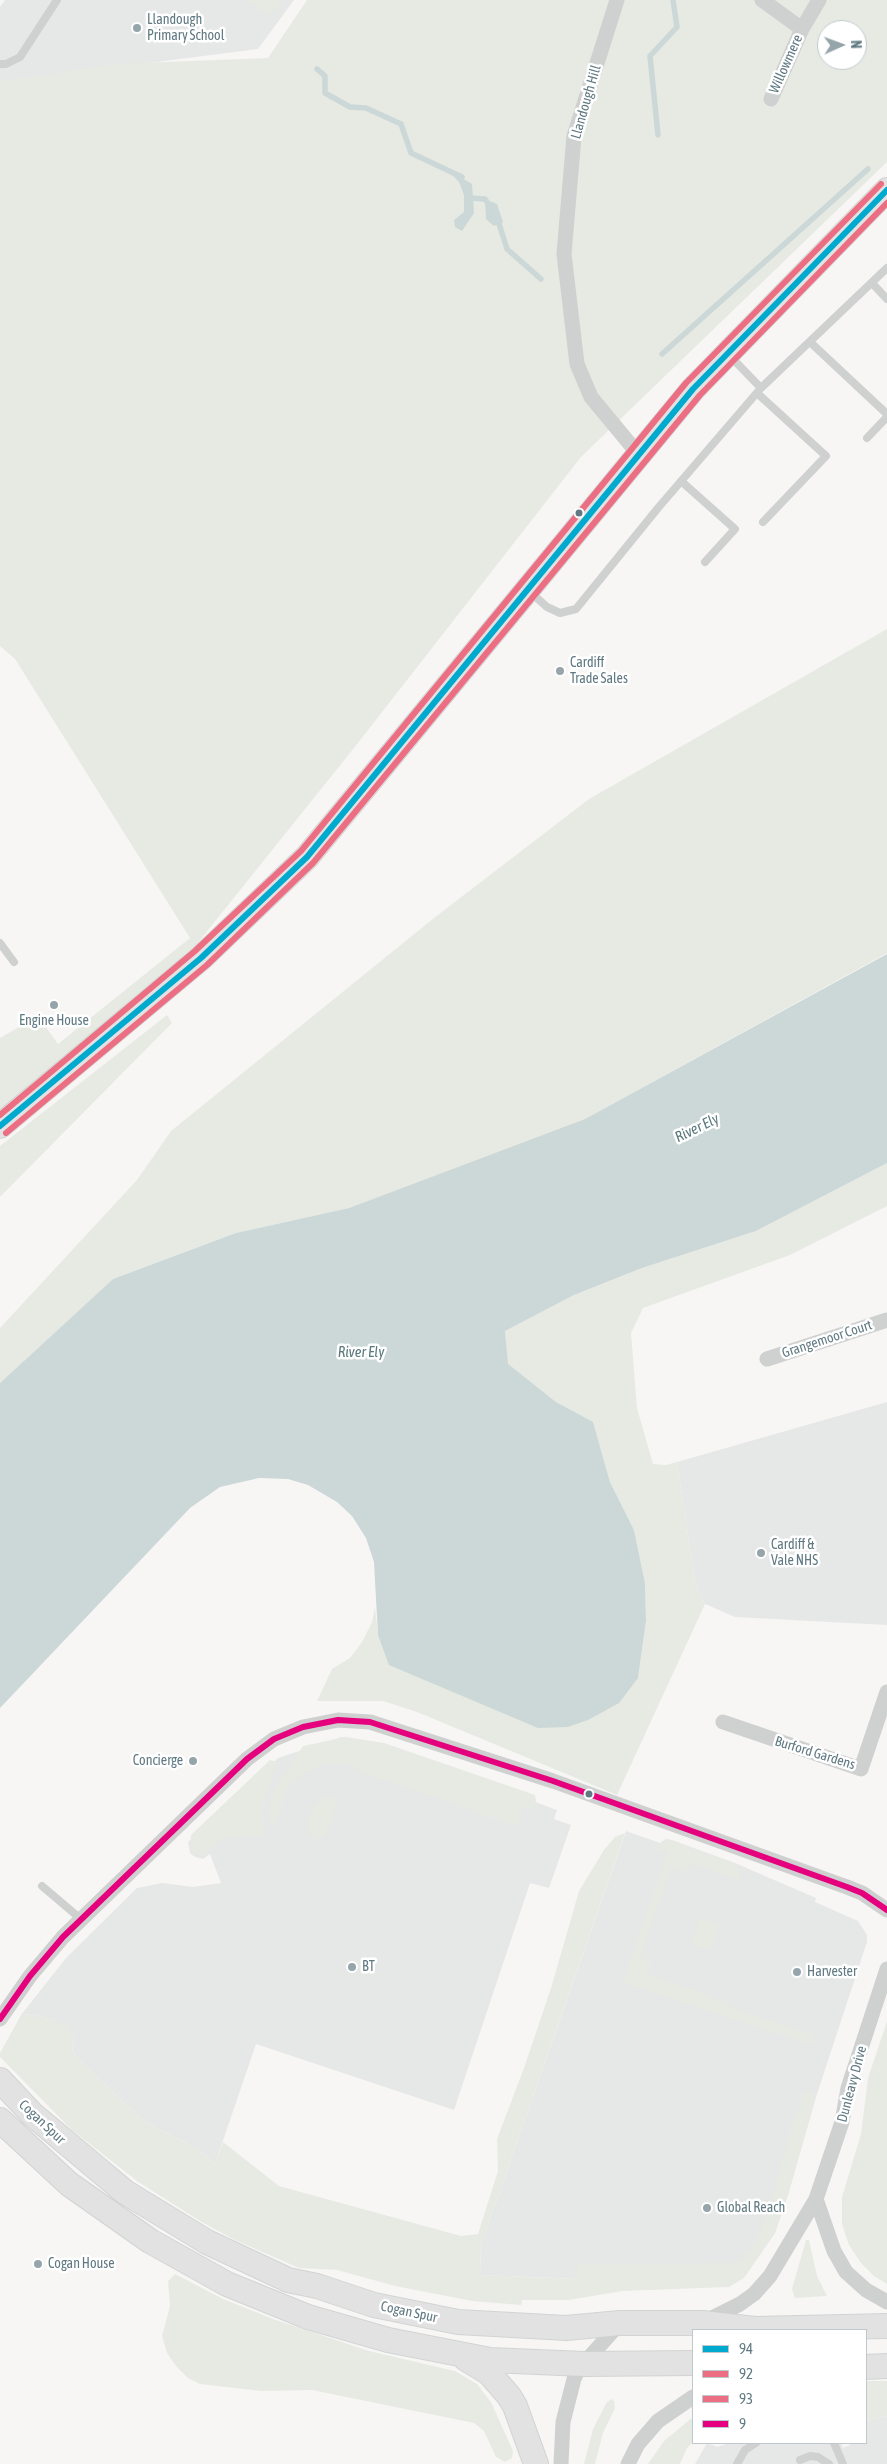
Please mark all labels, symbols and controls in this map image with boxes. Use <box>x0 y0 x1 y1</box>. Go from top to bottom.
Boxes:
place label: Llandough Primary School <box>147 12 224 44</box>
north arrow <box>817 20 867 70</box>
marker: Llandough Primary School <box>131 22 143 34</box>
street label: Willowmere <box>766 32 806 96</box>
text: N <box>848 40 864 49</box>
street label: Llandough Hill <box>567 63 605 141</box>
unlabelled marker <box>574 508 584 518</box>
place label: Cardiff Trade Sales <box>570 655 628 688</box>
marker: Cardiff Trade Sales <box>554 665 566 677</box>
marker: Engine House <box>48 999 60 1011</box>
place label: Engine House <box>19 1013 89 1029</box>
water label: River Ely <box>672 1110 722 1146</box>
street label: Grangemoor Court <box>780 1317 874 1361</box>
water label: River Ely <box>338 1343 384 1361</box>
place label: Cardiff & Vale NHS <box>771 1537 818 1570</box>
marker: Cardiff & Vale NHS <box>755 1547 767 1559</box>
street label: Burford Gardens <box>773 1733 857 1773</box>
place label: Concierge <box>133 1753 183 1769</box>
marker: Concierge <box>187 1755 199 1767</box>
unlabelled marker <box>584 1789 594 1799</box>
place label: BT <box>362 1959 375 1975</box>
marker: BT <box>346 1961 358 1973</box>
place label: Harvester <box>807 1964 857 1980</box>
marker: Harvester <box>791 1966 803 1978</box>
street label: Dunleavy Drive <box>834 2044 870 2124</box>
street label: Cogan Spur <box>15 2096 69 2148</box>
place label: Global Reach <box>717 2200 785 2216</box>
marker: Global Reach <box>701 2202 713 2214</box>
place label: Cogan House <box>48 2256 115 2272</box>
marker: Cogan House <box>32 2258 44 2270</box>
street label: Cogan Spur <box>379 2298 439 2326</box>
legend <box>692 2329 867 2444</box>
text: 94 <box>739 2340 753 2357</box>
text: 92 <box>739 2365 753 2382</box>
text: 93 <box>739 2390 753 2407</box>
text: 9 <box>739 2415 746 2432</box>

